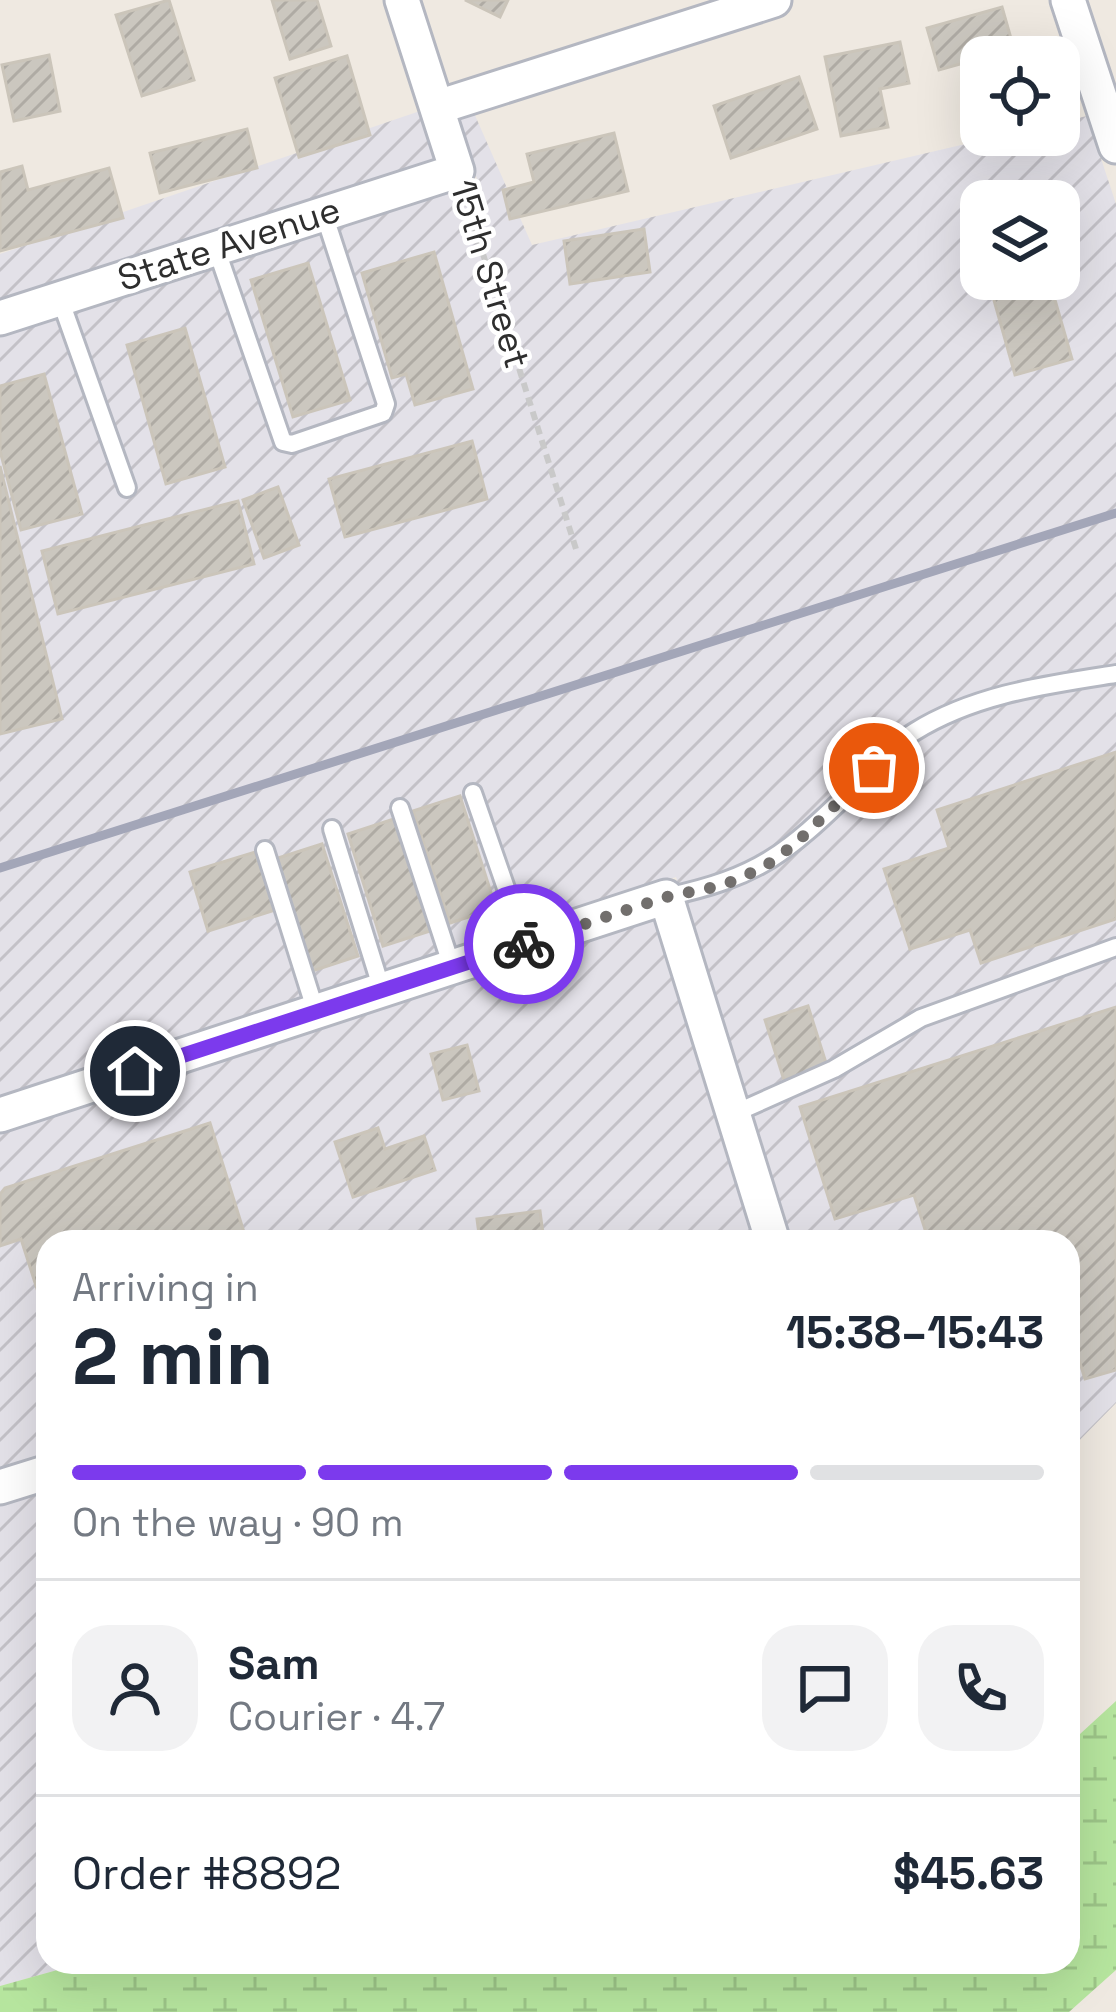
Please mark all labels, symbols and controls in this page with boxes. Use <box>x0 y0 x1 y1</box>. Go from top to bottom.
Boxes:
map controls <box>960 36 1080 300</box>
button: locate <box>960 36 1080 156</box>
street label: 15th Street <box>440 174 540 374</box>
button: layers <box>960 180 1080 300</box>
street label: State Avenue <box>112 186 346 302</box>
pin <box>823 717 925 819</box>
icon: bag <box>841 735 907 801</box>
courier <box>464 884 584 1004</box>
icon: bike <box>491 911 557 977</box>
pin <box>84 1020 186 1122</box>
icon: home <box>102 1038 168 1104</box>
text: Arriving in <box>72 1263 259 1312</box>
text: 15:38–15:43 <box>786 1304 1044 1361</box>
text: 2 min <box>72 1307 274 1407</box>
text: On the way · 90 m <box>72 1498 403 1547</box>
button: person <box>72 1625 198 1751</box>
button: chat <box>762 1625 888 1751</box>
button: phone <box>918 1625 1044 1751</box>
text: Sam <box>228 1635 320 1692</box>
text: Courier · 4.7 <box>228 1692 445 1741</box>
text: Order #8892 <box>72 1845 341 1902</box>
text: $45.63 <box>893 1845 1044 1902</box>

